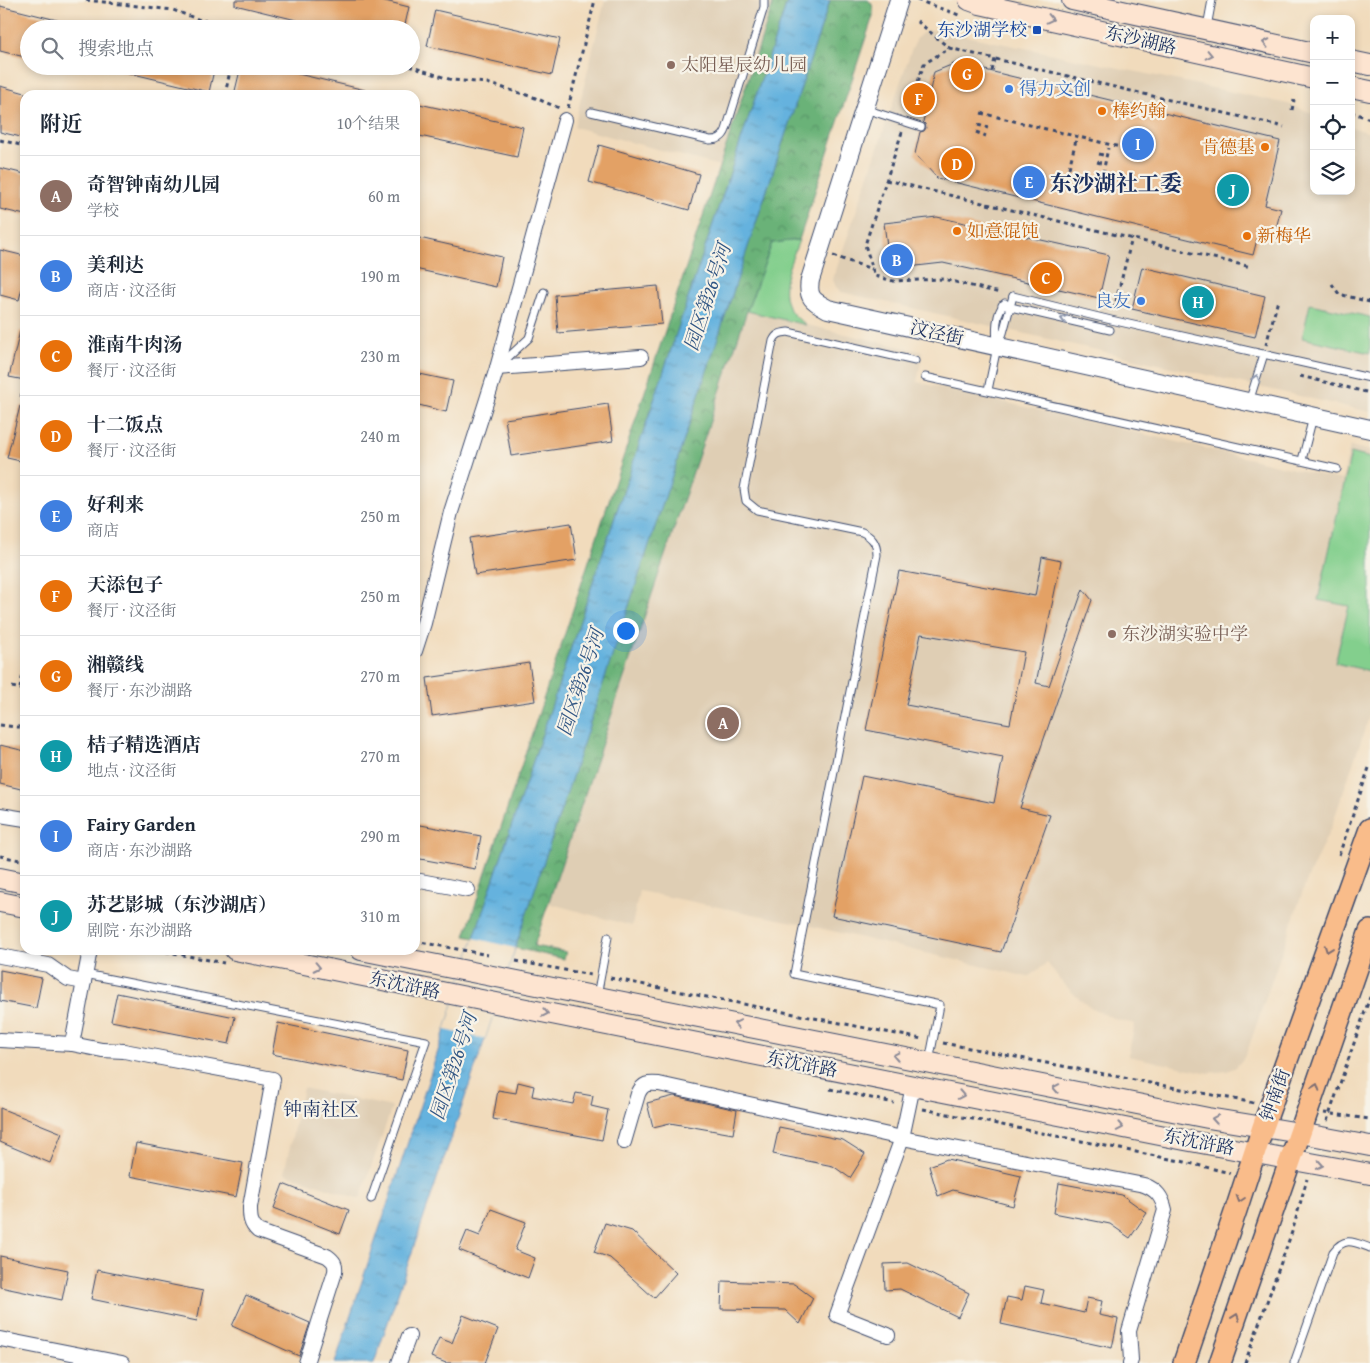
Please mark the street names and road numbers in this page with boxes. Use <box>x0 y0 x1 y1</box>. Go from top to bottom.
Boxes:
street label: 东沙湖路 <box>1103 18 1179 61</box>
street label: 汶泾街 <box>908 313 966 352</box>
street label: 东沈浒路 <box>367 964 443 1005</box>
street label: 东沈浒路 <box>764 1043 840 1084</box>
street label: 钟南街 <box>1253 1065 1296 1125</box>
street label: 东沈浒路 <box>1161 1121 1237 1162</box>

